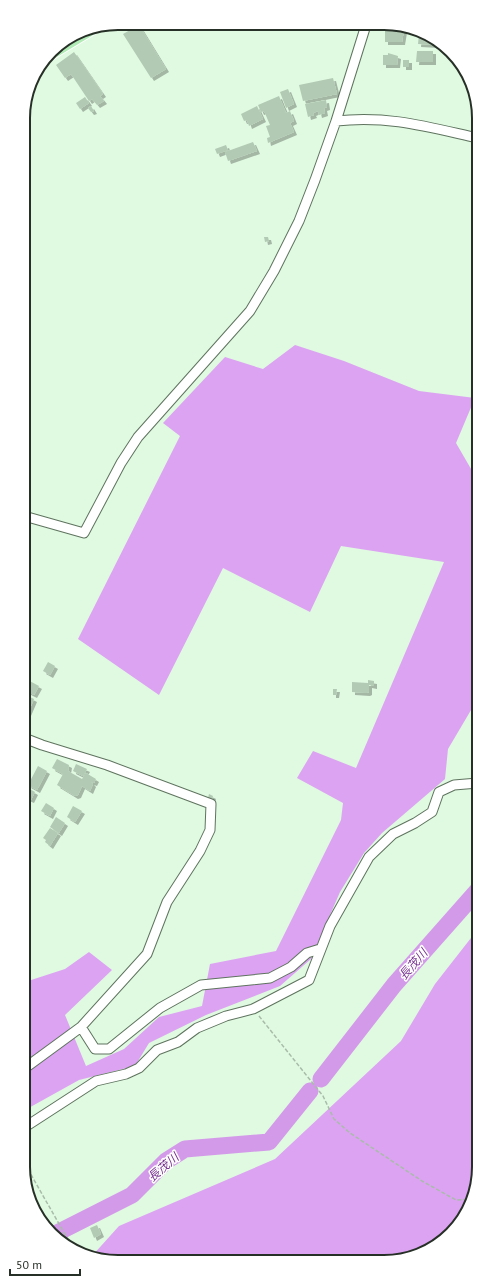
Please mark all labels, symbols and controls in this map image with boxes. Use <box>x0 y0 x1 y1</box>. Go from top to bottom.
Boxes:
water label: 長茂川 <box>396 944 432 983</box>
water label: 長茂川 <box>144 1148 183 1184</box>
scale bar <box>10 1251 80 1277</box>
text: 50 m <box>16 1257 42 1272</box>

